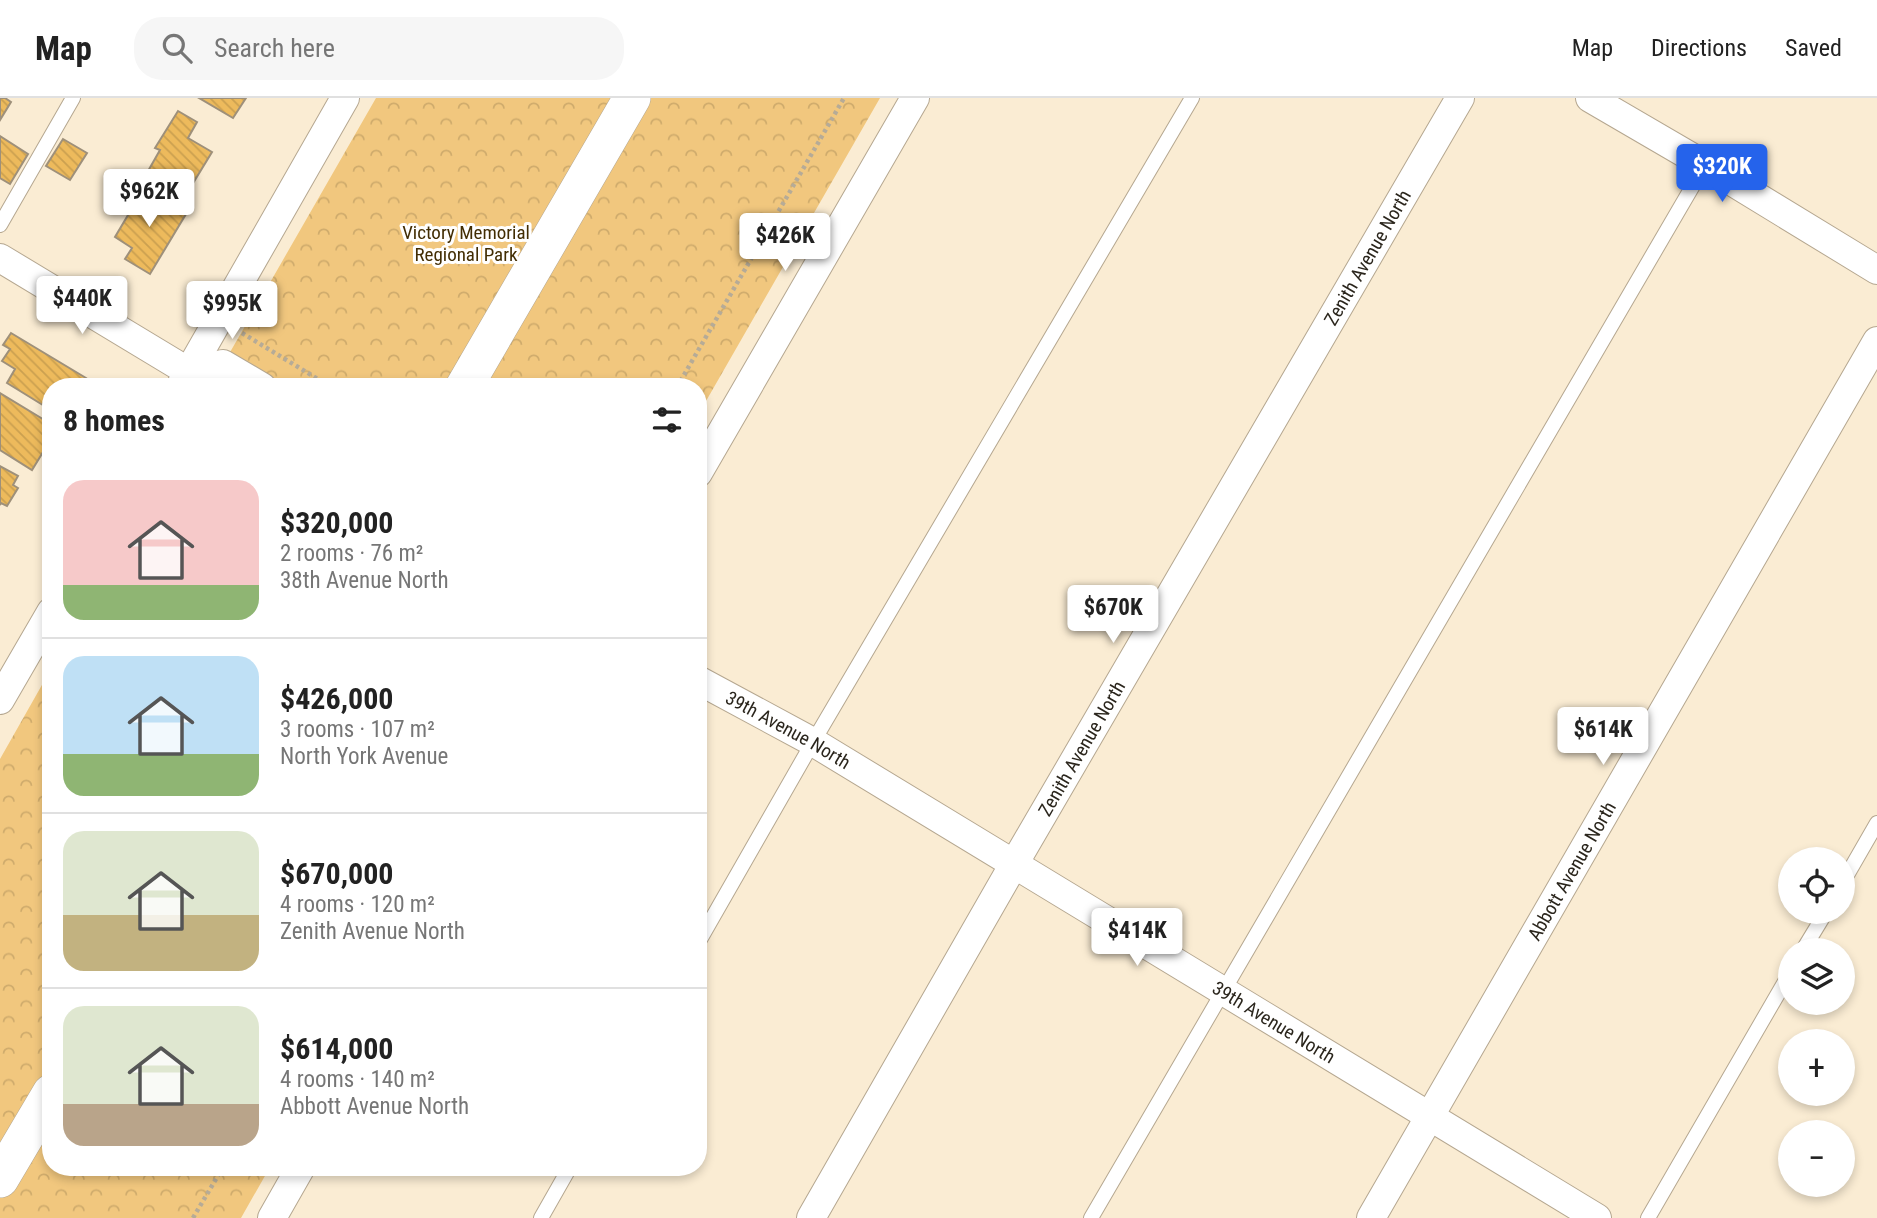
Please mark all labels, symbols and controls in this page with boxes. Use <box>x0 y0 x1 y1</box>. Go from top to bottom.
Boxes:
search box <box>134 17 624 80</box>
text: Map <box>35 29 92 68</box>
icon: search <box>158 29 196 67</box>
text: Search here <box>214 33 335 63</box>
text: Map <box>1572 34 1613 62</box>
text: Directions <box>1651 34 1747 62</box>
text: Saved <box>1785 34 1842 62</box>
pin: $320K <box>1673 144 1771 204</box>
text: $320K <box>1692 153 1752 180</box>
pin: $962K <box>100 170 198 229</box>
text: $962K <box>119 178 179 205</box>
street label: Zenith Avenue North <box>1319 186 1416 329</box>
pin: $426K <box>736 214 834 273</box>
park label: Victory Memorial Regional Park <box>402 221 530 266</box>
text: $426K <box>755 222 815 249</box>
pin: $440K <box>33 276 131 336</box>
pin: $995K <box>183 282 281 341</box>
text: $440K <box>52 285 112 312</box>
text: $995K <box>202 290 262 317</box>
icon: filters <box>648 401 686 439</box>
text: 8 homes <box>63 403 165 438</box>
text: $320,000 <box>280 505 393 540</box>
icon: home <box>119 508 203 592</box>
text: 2 rooms · 76 m² <box>280 540 423 567</box>
text: 38th Avenue North <box>280 567 449 594</box>
pin: $670K <box>1064 586 1162 645</box>
text: $670K <box>1083 594 1143 621</box>
street label: Zenith Avenue North <box>1033 676 1130 820</box>
text: $426,000 <box>280 681 393 716</box>
icon: home <box>119 684 203 768</box>
street label: 39th Avenue North <box>722 686 855 774</box>
pin: $614K <box>1554 708 1652 767</box>
text: 3 rooms · 107 m² <box>280 716 435 743</box>
text: $614K <box>1573 716 1633 743</box>
text: North York Avenue <box>280 743 448 770</box>
street label: Abbott Avenue North <box>1522 797 1620 944</box>
map controls <box>1778 847 1855 1197</box>
button: locate <box>1778 847 1855 924</box>
text: $670,000 <box>280 856 393 891</box>
icon: home <box>119 859 203 943</box>
text: 4 rooms · 120 m² <box>280 891 435 918</box>
pin: $414K <box>1088 908 1186 968</box>
text: $414K <box>1107 917 1167 944</box>
text: Zenith Avenue North <box>280 918 465 945</box>
button: layers <box>1778 938 1855 1015</box>
street label: 39th Avenue North <box>1208 976 1340 1068</box>
button: + <box>1778 1029 1855 1106</box>
text: $614,000 <box>280 1031 393 1066</box>
icon: home <box>119 1034 203 1118</box>
text: 4 rooms · 140 m² <box>280 1066 435 1093</box>
text: Abbott Avenue North <box>280 1093 469 1120</box>
button: − <box>1778 1120 1855 1197</box>

